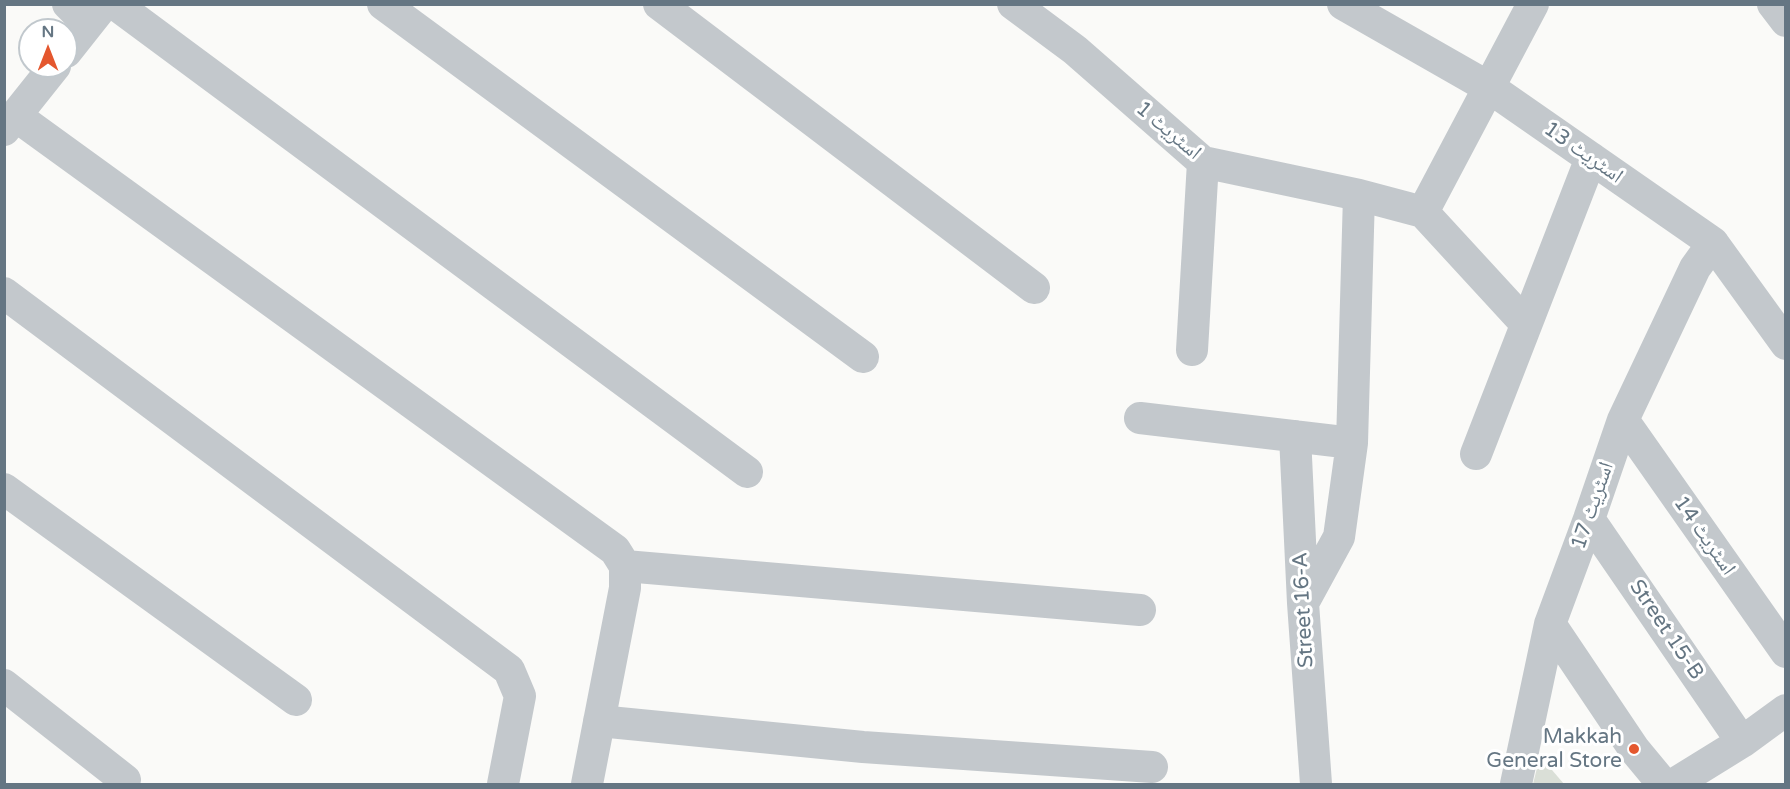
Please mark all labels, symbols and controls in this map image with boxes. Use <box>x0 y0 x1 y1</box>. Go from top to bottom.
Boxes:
north arrow <box>18 18 78 78</box>
text: N <box>42 22 54 42</box>
street label: اسٹریٹ 1 <box>1130 96 1206 166</box>
street label: اسٹریٹ 13 <box>1538 117 1628 189</box>
street label: اسٹریٹ 17 <box>1566 459 1620 553</box>
street label: اسٹریٹ 14 <box>1668 491 1740 581</box>
street label: Street 16-A <box>1288 552 1320 668</box>
street label: Street 15-B <box>1623 575 1709 685</box>
place label: Makkah General Store <box>1486 724 1622 774</box>
marker: Makkah General Store <box>1627 742 1641 756</box>

